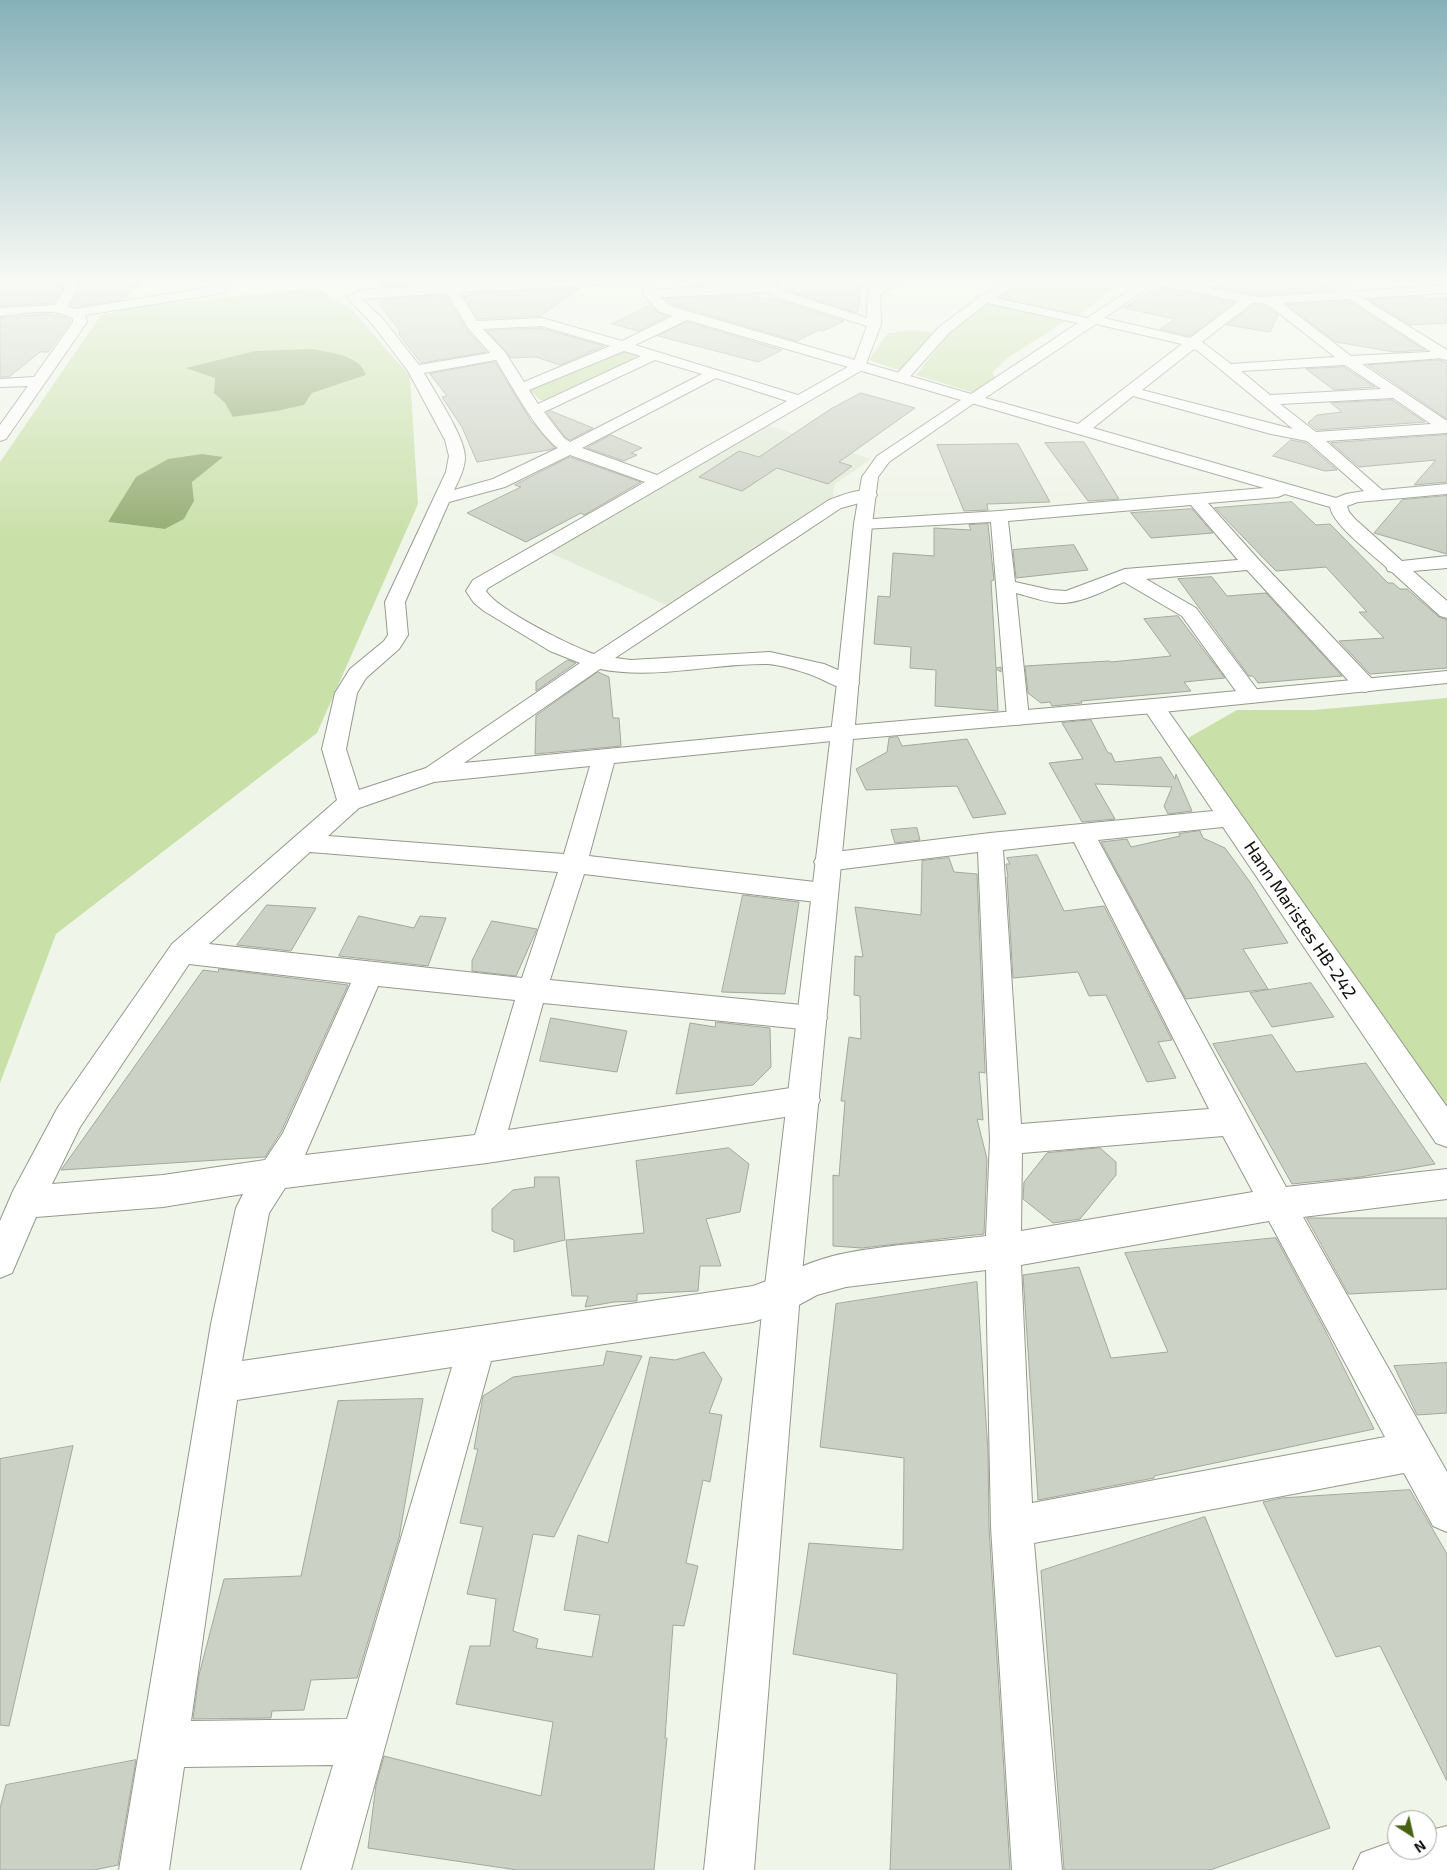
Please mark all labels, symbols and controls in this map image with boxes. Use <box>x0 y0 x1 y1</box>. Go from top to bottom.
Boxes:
street label: Hann Maristes HB-242 <box>1239 837 1361 1003</box>
north arrow <box>1387 1810 1437 1860</box>
text: N <box>1411 1837 1429 1857</box>

